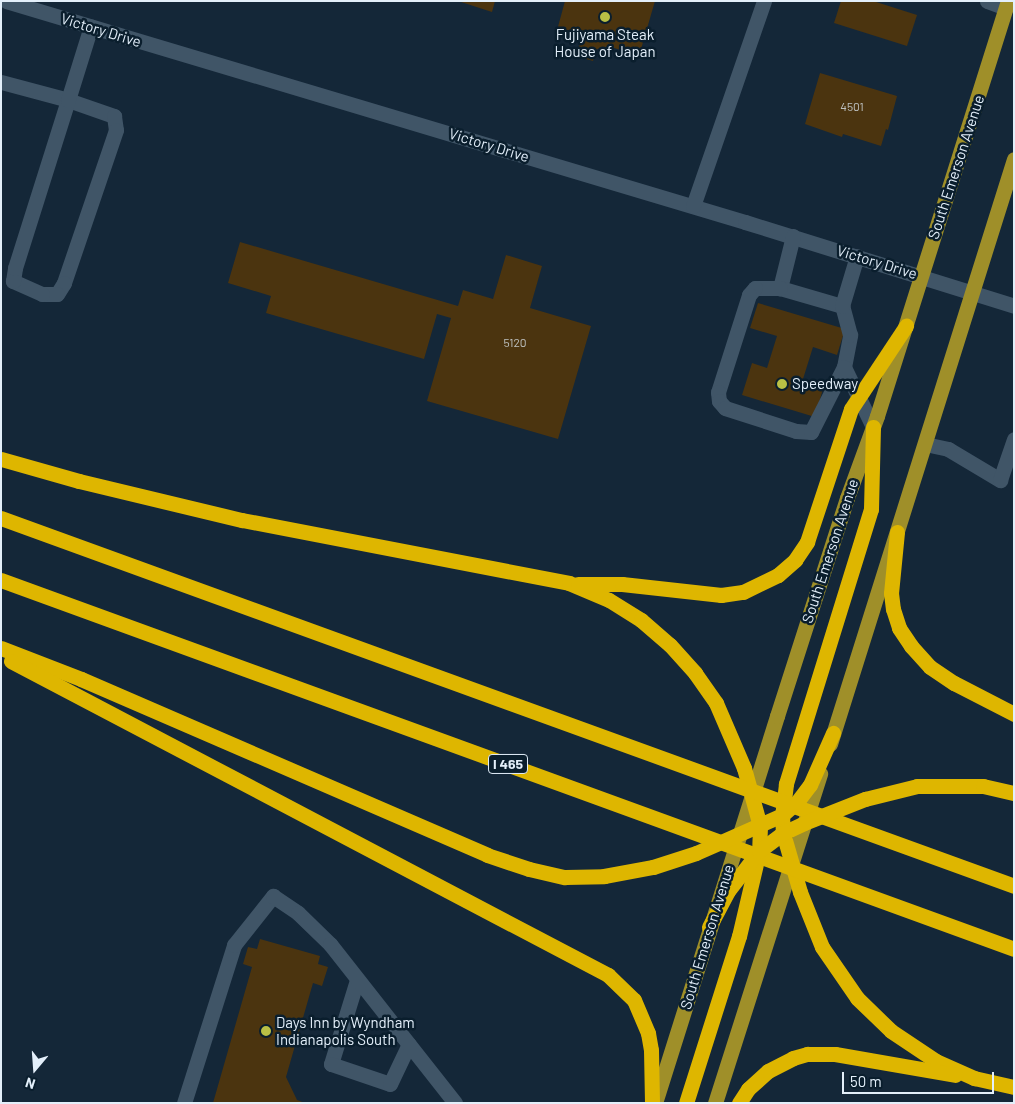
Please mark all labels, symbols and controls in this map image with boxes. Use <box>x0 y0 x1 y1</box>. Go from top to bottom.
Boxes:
street label: Victory Drive <box>59 9 143 51</box>
marker: Fujiyama Steak House of Japan <box>599 11 611 23</box>
place label: Fujiyama Steak House of Japan <box>554 25 656 60</box>
street label: South Emerson Avenue <box>924 93 988 241</box>
house number: 4501 <box>840 100 864 114</box>
street label: Victory Drive <box>447 124 531 166</box>
street label: Victory Drive <box>835 241 919 283</box>
house number: 5120 <box>503 336 527 350</box>
place label: Speedway <box>792 375 858 393</box>
marker: Speedway <box>776 378 788 390</box>
street label: South Emerson Avenue <box>798 477 862 625</box>
road number: I 465 <box>487 752 529 776</box>
street label: South Emerson Avenue <box>676 862 738 1012</box>
place label: Days Inn by Wyndham Indianapolis South <box>276 1013 415 1048</box>
marker: Days Inn by Wyndham Indianapolis South <box>260 1025 272 1037</box>
north arrow <box>10 1044 60 1094</box>
scale bar <box>845 1062 998 1094</box>
text: 50 m <box>850 1072 882 1090</box>
text: N <box>23 1074 37 1093</box>

